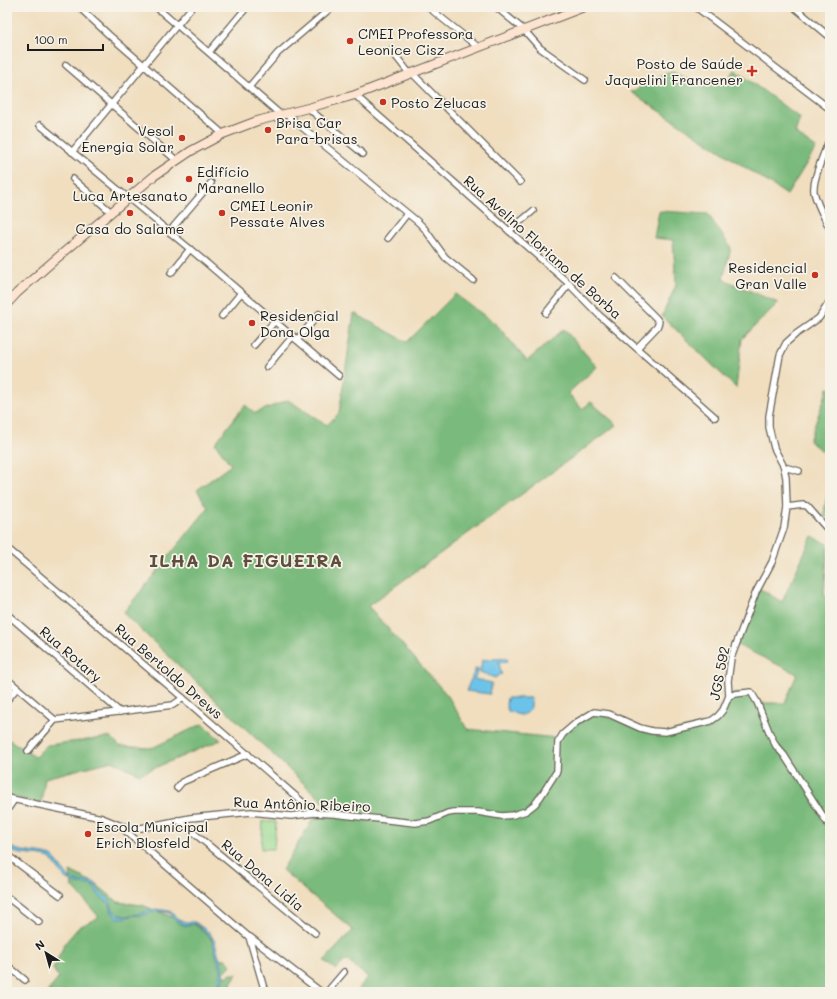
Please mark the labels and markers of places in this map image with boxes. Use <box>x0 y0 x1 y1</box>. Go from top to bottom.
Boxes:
place label: CMEI Professora Leonice Cisz <box>358 24 473 59</box>
marker: CMEI Professora Leonice Cisz <box>345 36 355 46</box>
place label: Posto de Saúde Jaquelini Francener <box>605 54 743 89</box>
marker: Posto de Saúde Jaquelini Francener <box>746 65 758 77</box>
place label: Posto Zelucas <box>391 93 487 112</box>
marker: Posto Zelucas <box>378 97 388 107</box>
place label: Brisa Car Para-brisas <box>276 113 358 148</box>
place label: Vesol Energia Solar <box>81 121 174 156</box>
marker: Brisa Car Para-brisas <box>263 125 273 135</box>
marker: Vesol Energia Solar <box>177 133 187 143</box>
place label: Edifício Maranello <box>197 162 264 197</box>
marker: Edifício Maranello <box>184 174 194 184</box>
marker: Luca Artesanato <box>125 175 135 185</box>
place label: Luca Artesanato <box>73 186 187 205</box>
place label: CMEI Leonir Pessate Alves <box>230 196 325 231</box>
marker: Casa do Salame <box>125 208 135 218</box>
marker: CMEI Leonir Pessate Alves <box>217 208 227 218</box>
place label: Casa do Salame <box>75 219 185 238</box>
place label: Residencial Gran Valle <box>728 258 807 293</box>
marker: Residencial Gran Valle <box>810 270 820 280</box>
place label: Residencial Dona Olga <box>260 306 339 341</box>
marker: Residencial Dona Olga <box>247 318 257 328</box>
place label: Escola Municipal Erich Blosfeld <box>96 817 208 852</box>
marker: Escola Municipal Erich Blosfeld <box>83 829 93 839</box>

